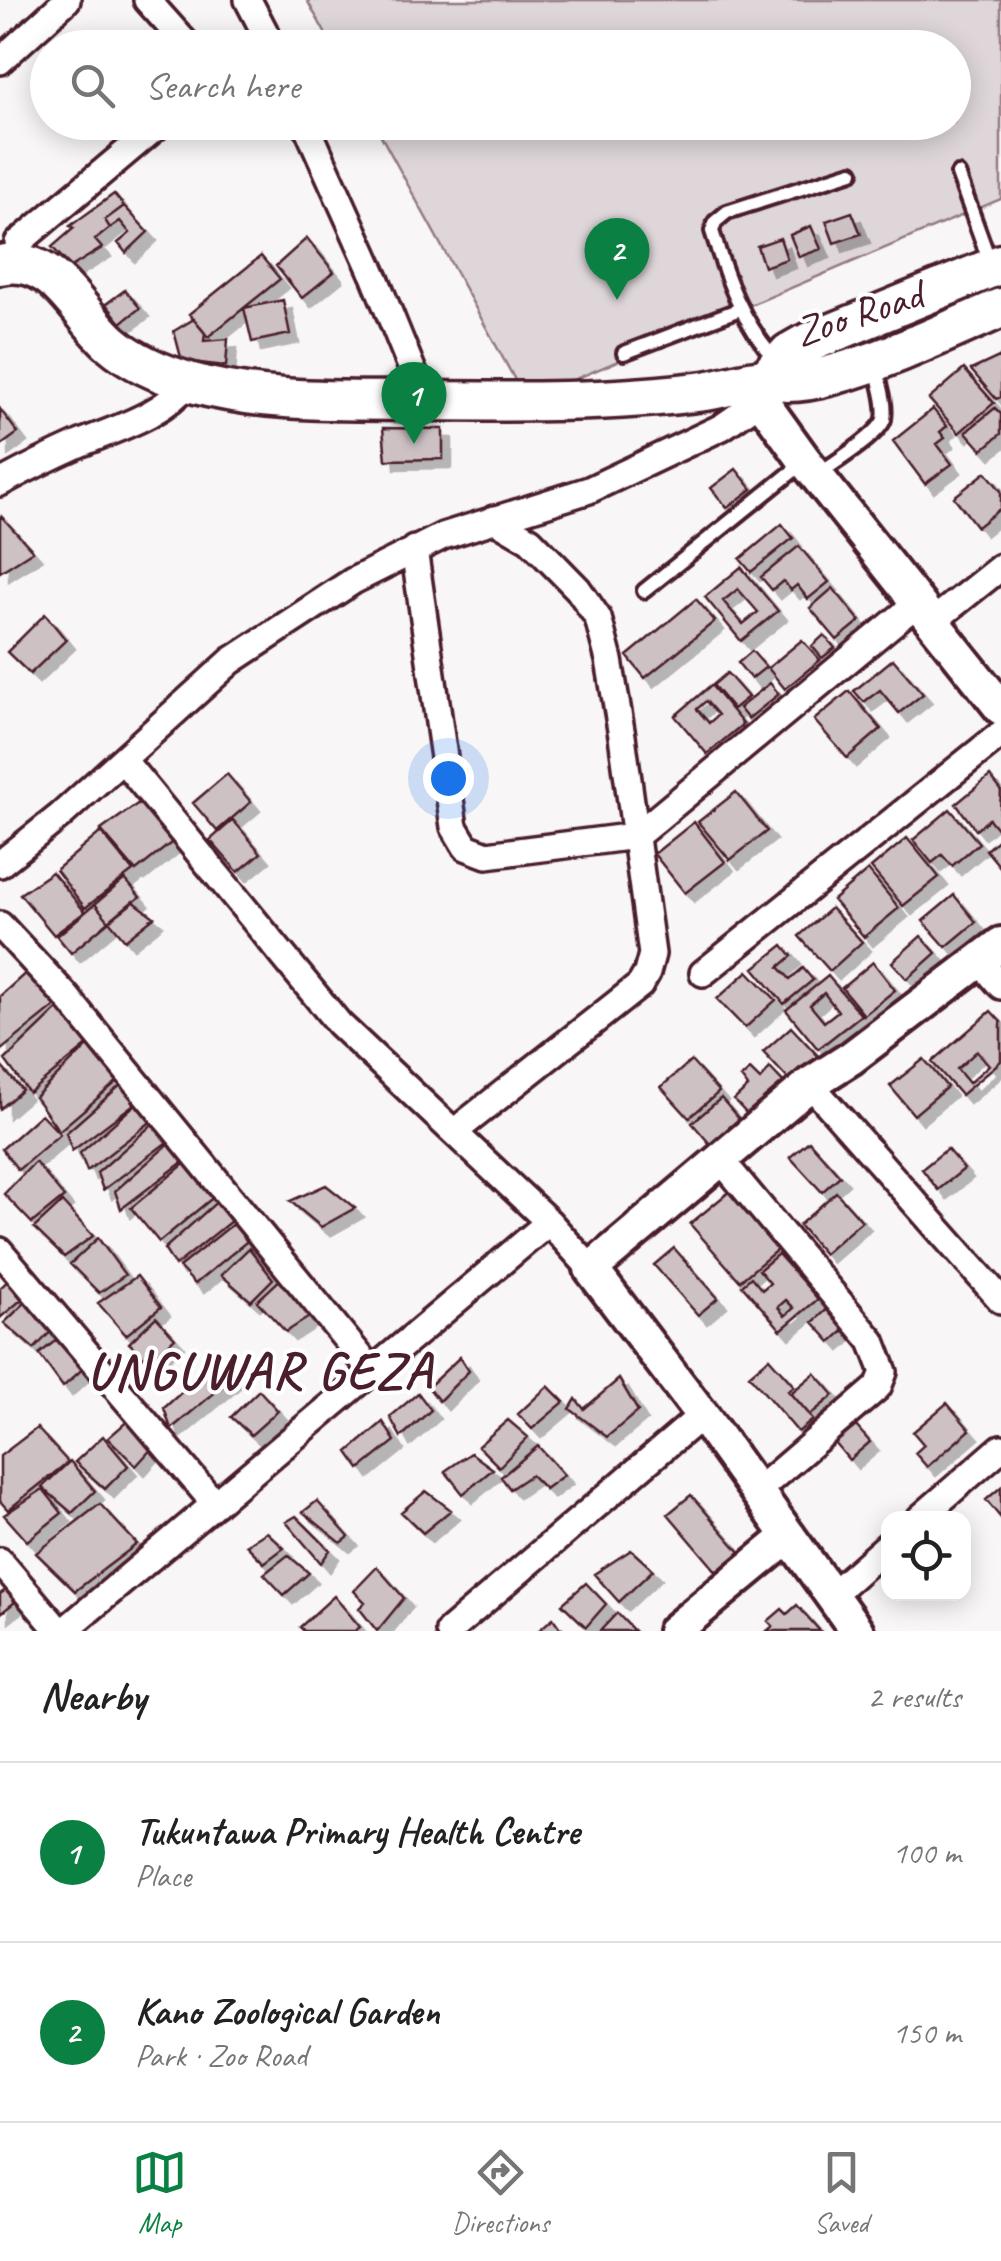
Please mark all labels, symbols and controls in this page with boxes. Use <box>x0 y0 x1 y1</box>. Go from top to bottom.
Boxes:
search box <box>30 30 971 140</box>
icon: search <box>65 58 120 113</box>
text: Search here <box>145 62 300 109</box>
pin: 2 <box>584 218 650 300</box>
street label: Zoo Road <box>788 266 935 359</box>
pin: 1 <box>382 362 446 444</box>
your location <box>423 753 474 804</box>
district label: UNGUWAR GEZA <box>87 1338 434 1404</box>
map controls <box>881 1511 971 1601</box>
button: locate <box>881 1511 971 1601</box>
text: Nearby <box>40 1670 146 1723</box>
text: 2 results <box>867 1676 961 1717</box>
text: Tukuntawa Primary Health Centre <box>135 1808 579 1855</box>
text: 1 <box>65 1832 80 1873</box>
text: 100 m <box>892 1832 961 1873</box>
text: Place <box>135 1855 191 1896</box>
text: Kano Zoological Garden <box>135 1988 439 2035</box>
text: 2 <box>65 2012 80 2053</box>
text: 150 m <box>892 2012 961 2053</box>
text: Park · Zoo Road <box>135 2035 307 2076</box>
tab: Map <box>132 2145 187 2240</box>
tab: Directions <box>452 2145 549 2240</box>
tab: Saved <box>814 2145 869 2240</box>

